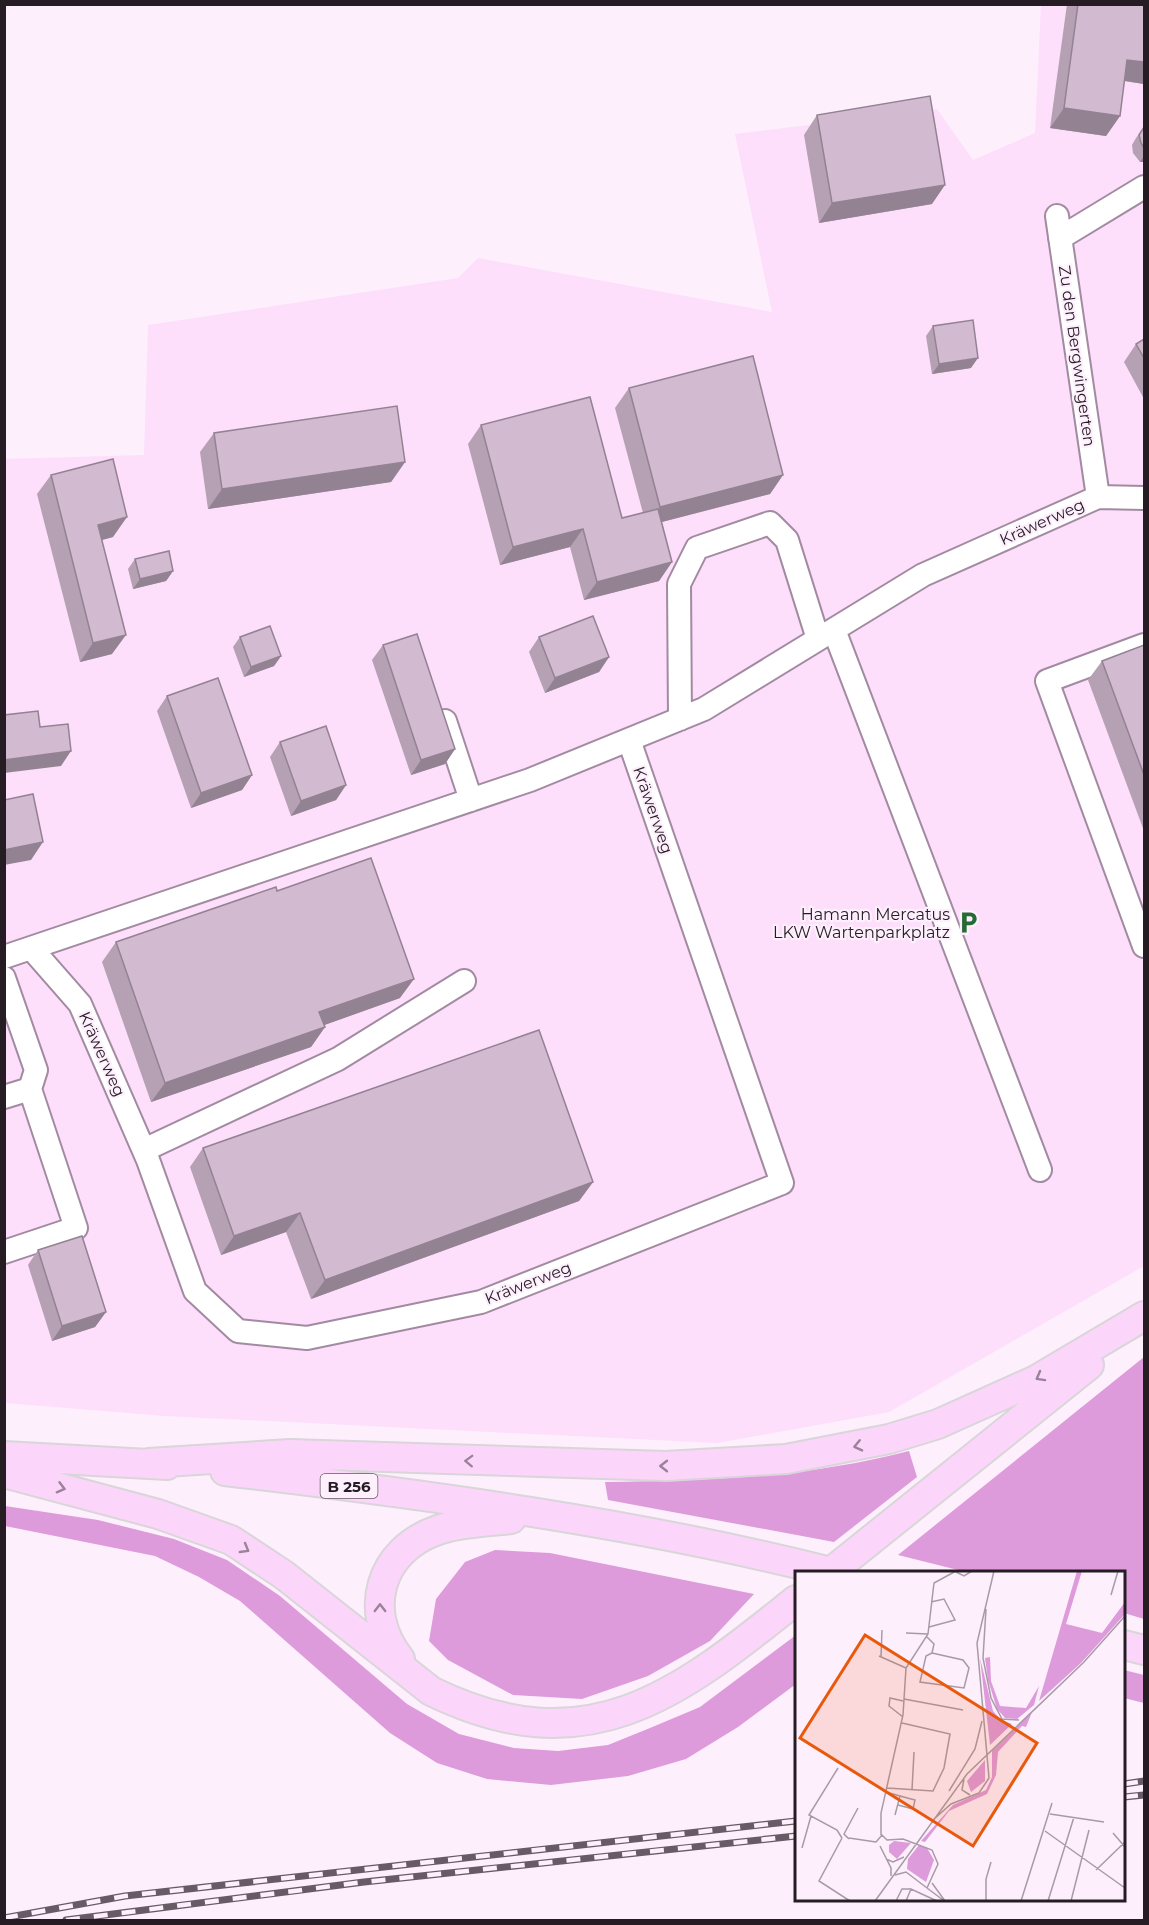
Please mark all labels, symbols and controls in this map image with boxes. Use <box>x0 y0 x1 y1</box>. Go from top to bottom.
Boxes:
street label: Zu den Bergwingerten <box>1055 264 1099 448</box>
street label: Kräwerweg <box>997 495 1087 549</box>
street label: Kräwerweg <box>629 764 677 856</box>
place label: Hamann Mercatus LKW Wartenparkplatz <box>773 905 950 942</box>
parking icon: Hamann Mercatus LKW Wartenparkplatz <box>955 910 981 936</box>
street label: Kräwerweg <box>75 1009 129 1099</box>
street label: Kräwerweg <box>482 1258 574 1308</box>
one-way arrow <box>1035 1370 1046 1382</box>
one-way arrow <box>853 1439 863 1452</box>
one-way arrow <box>465 1454 474 1467</box>
one-way arrow <box>660 1460 669 1472</box>
road number: B 256 <box>320 1474 378 1498</box>
one-way arrow <box>56 1480 66 1493</box>
one-way arrow <box>239 1542 249 1553</box>
inset map <box>795 1571 1125 1901</box>
one-way arrow <box>374 1604 386 1613</box>

